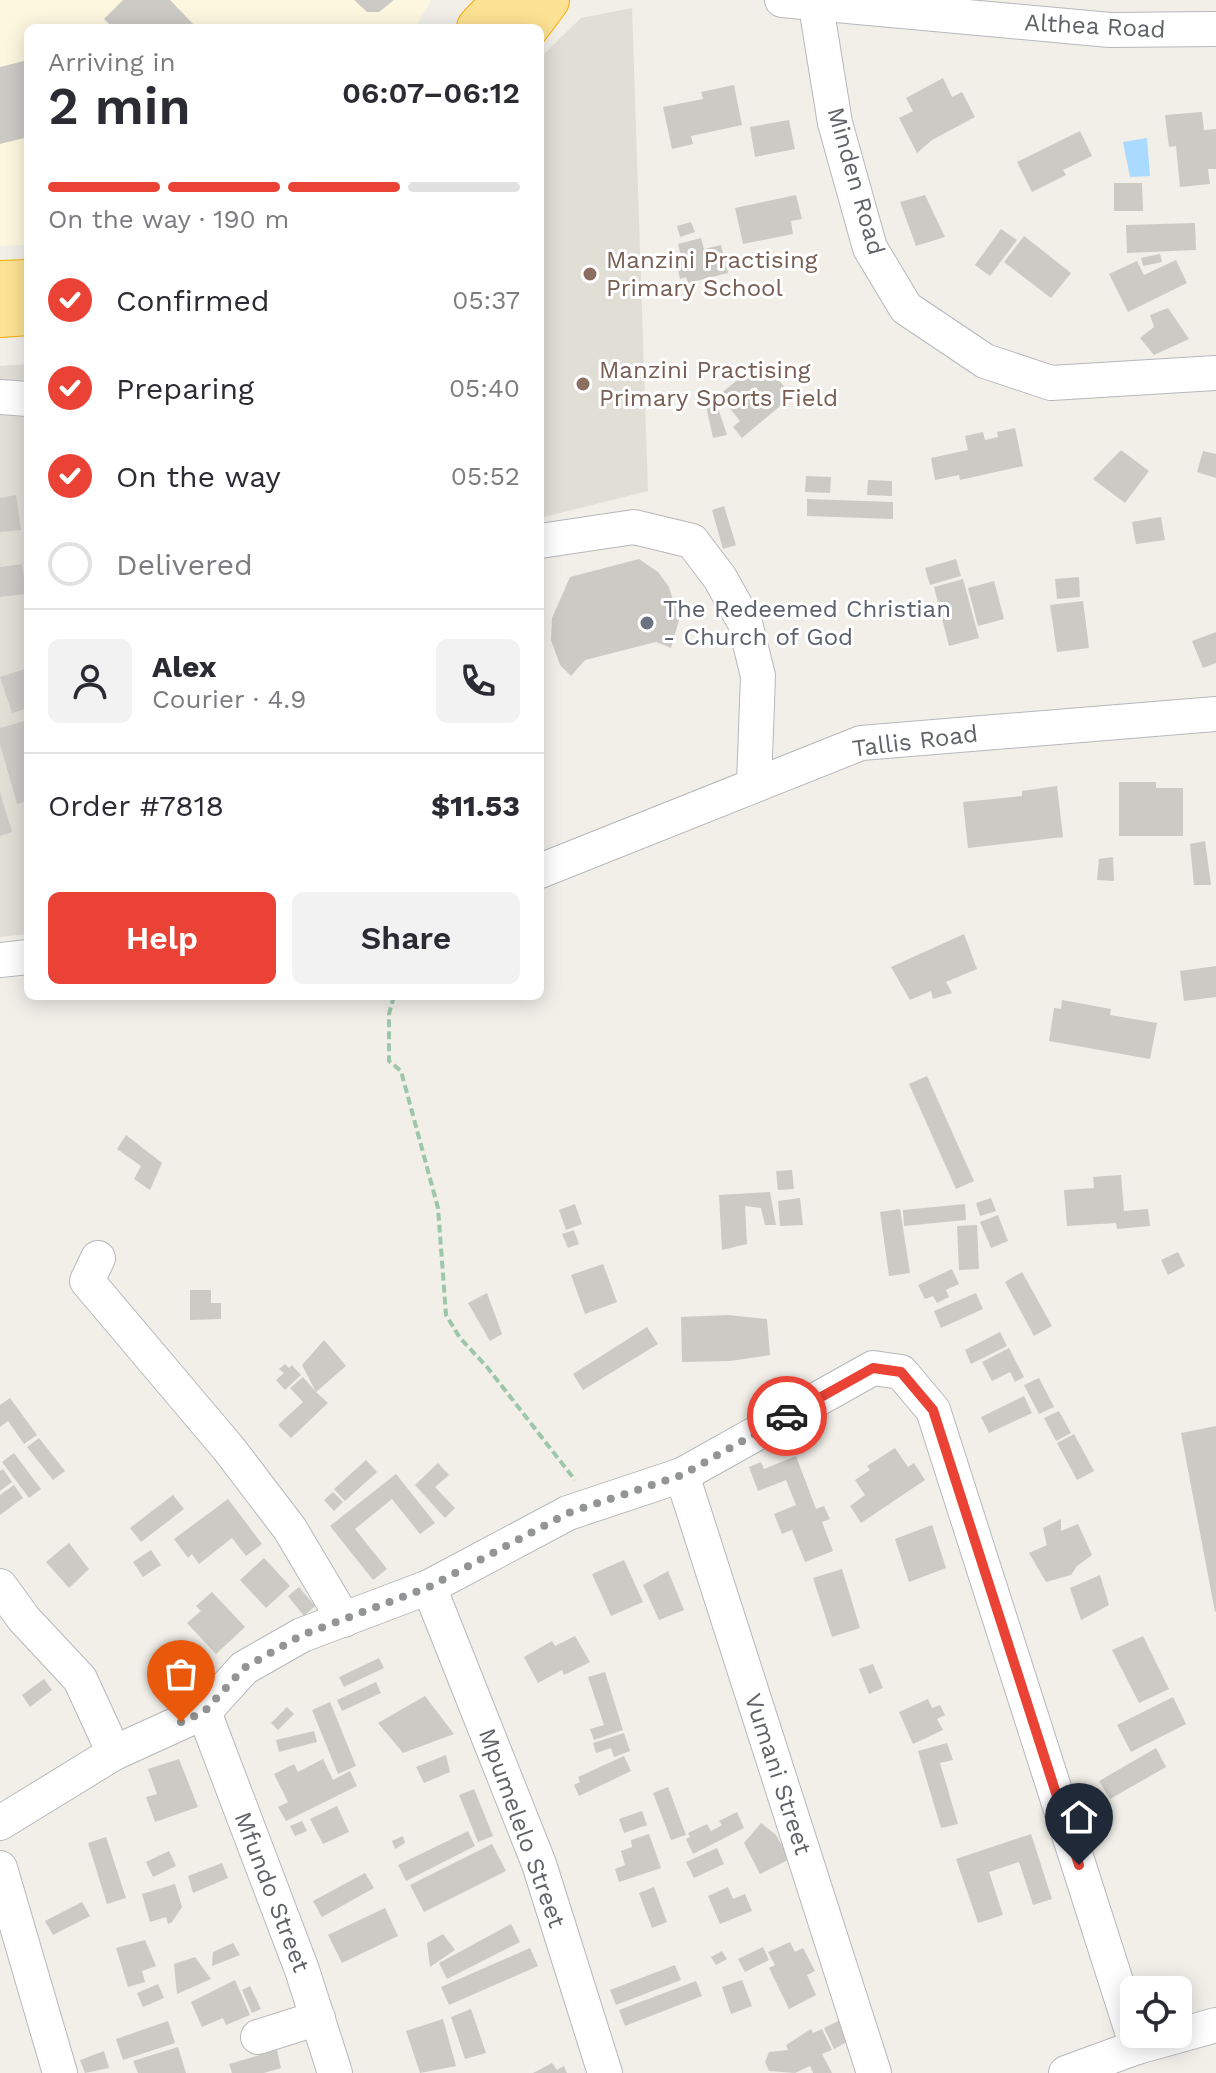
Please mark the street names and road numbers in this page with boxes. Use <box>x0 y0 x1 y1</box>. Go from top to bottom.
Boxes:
street label: Althea Road <box>1024 8 1166 44</box>
street label: Minden Road <box>822 104 890 258</box>
street label: Tallis Road <box>851 719 979 763</box>
street label: Vumani Street <box>739 1690 817 1858</box>
street label: Mpumelelo Street <box>473 1724 571 1932</box>
street label: Mfundo Street <box>229 1808 315 1976</box>

